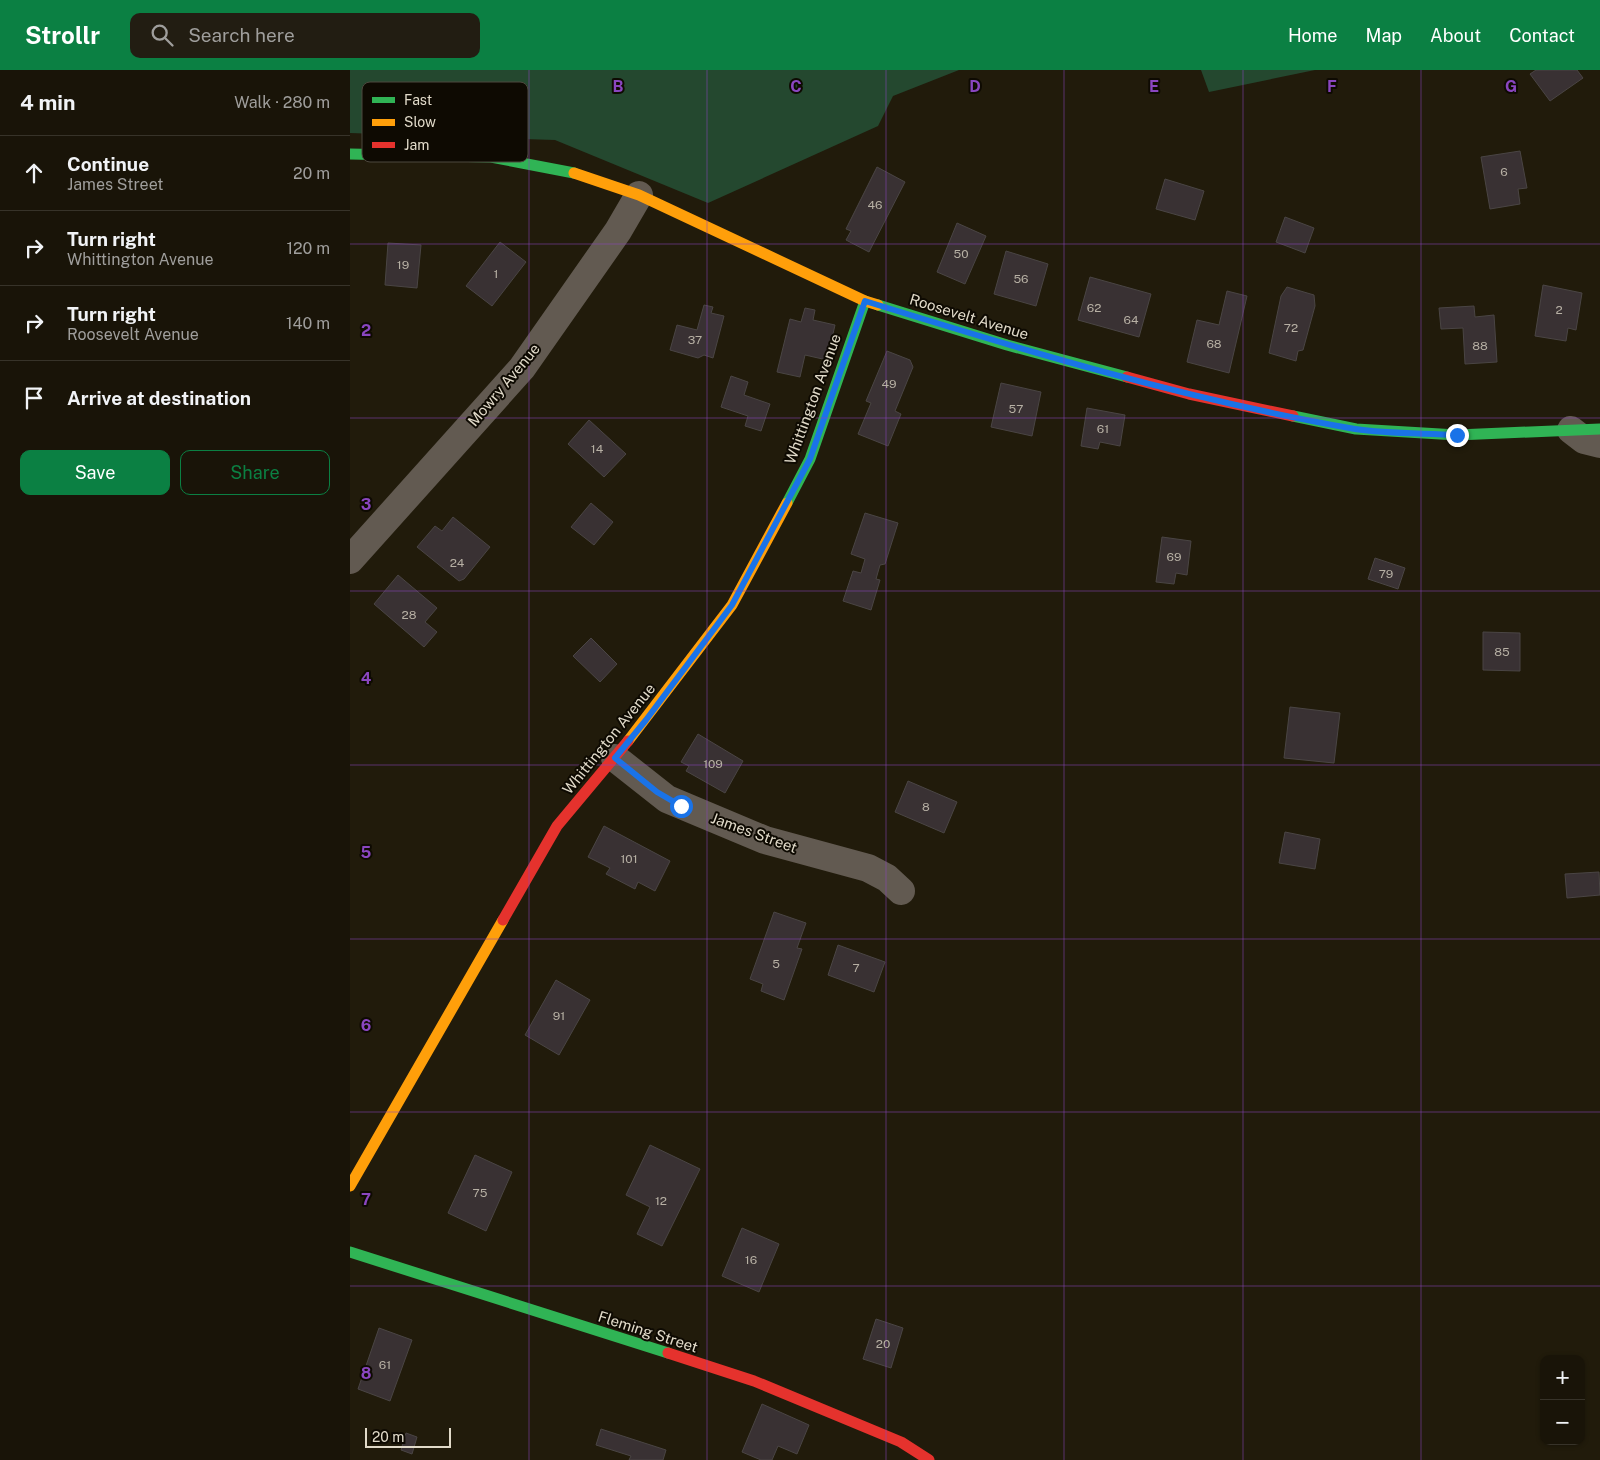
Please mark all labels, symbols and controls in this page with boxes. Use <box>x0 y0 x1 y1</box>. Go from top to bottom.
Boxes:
search box <box>130 13 480 58</box>
text: Strollr <box>25 21 100 49</box>
icon: search <box>148 21 176 49</box>
text: Search here <box>188 24 295 46</box>
text: Home <box>1288 25 1338 46</box>
text: Map <box>1366 25 1402 46</box>
text: About <box>1430 25 1481 46</box>
text: Contact <box>1509 25 1575 46</box>
text: B <box>613 77 624 96</box>
text: C <box>790 77 802 96</box>
text: D <box>969 77 981 96</box>
text: E <box>1149 77 1159 96</box>
text: F <box>1327 77 1337 96</box>
text: G <box>1505 77 1517 96</box>
legend <box>362 82 528 162</box>
text: 4 min <box>20 90 75 115</box>
text: Fast <box>404 92 432 108</box>
text: Walk · 280 m <box>234 93 330 112</box>
text: Slow <box>404 114 436 130</box>
text: Jam <box>404 137 429 153</box>
text: Continue <box>67 153 149 175</box>
icon: ahead <box>20 159 48 187</box>
text: 20 m <box>293 164 330 183</box>
house number: 6 <box>1500 165 1508 179</box>
text: James Street <box>67 175 164 194</box>
house number: 46 <box>867 198 883 212</box>
text: Turn right <box>67 228 156 250</box>
icon: right <box>20 234 48 262</box>
text: 120 m <box>286 239 330 258</box>
house number: 50 <box>953 247 969 261</box>
text: Whittington Avenue <box>67 250 214 269</box>
house number: 19 <box>397 258 409 272</box>
house number: 1 <box>494 267 498 281</box>
house number: 56 <box>1013 272 1029 286</box>
street label: Roosevelt Avenue <box>908 290 1031 343</box>
house number: 62 <box>1087 301 1101 315</box>
text: Turn right <box>67 303 156 325</box>
house number: 2 <box>1555 303 1563 317</box>
icon: right <box>20 309 48 337</box>
house number: 64 <box>1124 313 1139 327</box>
text: 140 m <box>286 314 330 333</box>
text: 2 <box>361 321 371 340</box>
house number: 72 <box>1284 321 1298 335</box>
text: Roosevelt Avenue <box>67 325 199 344</box>
street label: Whittington Avenue <box>781 331 844 466</box>
house number: 37 <box>688 333 702 347</box>
house number: 68 <box>1206 337 1222 351</box>
house number: 88 <box>1472 339 1488 353</box>
street label: Mowry Avenue <box>464 340 543 429</box>
house number: 49 <box>881 377 897 391</box>
icon: arrive <box>20 384 48 412</box>
text: Arrive at destination <box>67 387 251 409</box>
house number: 57 <box>1009 402 1023 416</box>
house number: 61 <box>1097 422 1109 436</box>
route end <box>1446 424 1469 447</box>
house number: 14 <box>591 442 604 456</box>
button: Save <box>20 450 170 495</box>
button: Share <box>180 450 330 495</box>
text: 3 <box>361 495 371 514</box>
house number: 69 <box>1167 550 1181 564</box>
house number: 24 <box>450 556 465 570</box>
house number: 79 <box>1379 567 1393 581</box>
house number: 28 <box>402 608 417 622</box>
house number: 85 <box>1494 645 1510 659</box>
text: 4 <box>361 669 372 688</box>
street label: Whittington Avenue <box>559 680 658 797</box>
house number: 109 <box>703 757 723 771</box>
route start <box>670 795 693 818</box>
house number: 8 <box>922 800 930 814</box>
street label: James Street <box>709 809 800 856</box>
text: 5 <box>361 843 372 862</box>
house number: 101 <box>620 852 638 866</box>
house number: 5 <box>772 957 780 971</box>
house number: 7 <box>852 961 860 975</box>
house number: 91 <box>553 1009 565 1023</box>
text: 6 <box>361 1016 371 1035</box>
house number: 75 <box>473 1186 488 1200</box>
text: 7 <box>361 1190 371 1209</box>
house number: 12 <box>655 1194 667 1208</box>
house number: 16 <box>745 1253 757 1267</box>
street label: Fleming Street <box>596 1307 700 1356</box>
house number: 20 <box>876 1337 890 1351</box>
map controls <box>1540 1355 1585 1445</box>
button: + <box>1540 1355 1585 1400</box>
house number: 61 <box>379 1358 391 1372</box>
text: 8 <box>361 1364 372 1383</box>
button: − <box>1540 1400 1585 1445</box>
scale bar <box>365 1425 451 1448</box>
text: 20 m <box>372 1429 404 1445</box>

